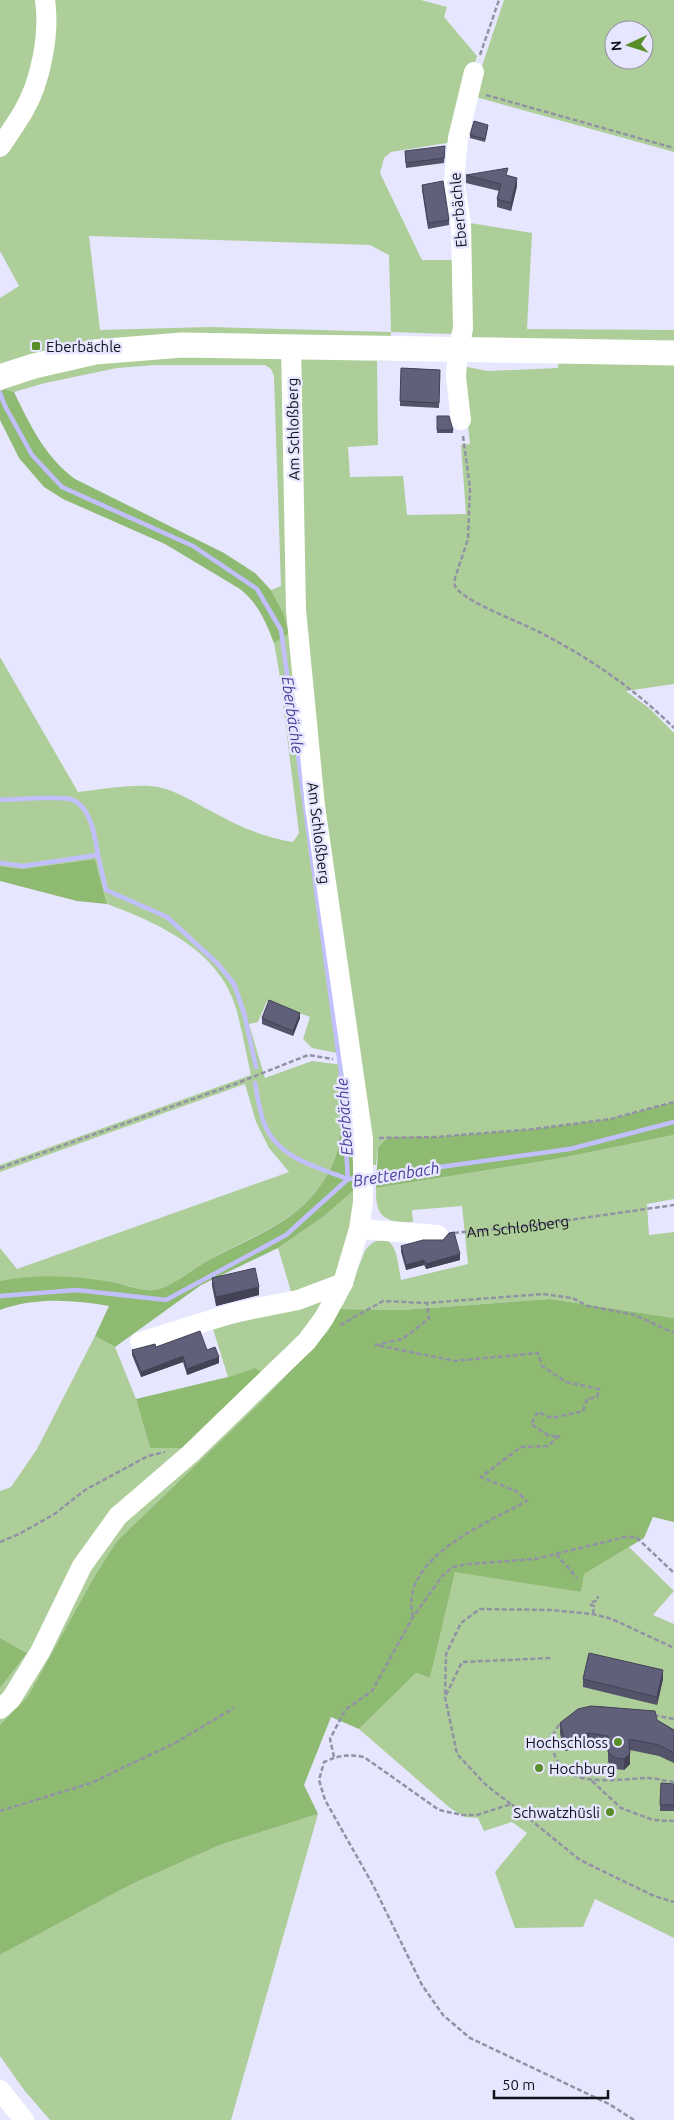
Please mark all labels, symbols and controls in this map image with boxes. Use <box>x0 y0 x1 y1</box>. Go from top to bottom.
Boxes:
north arrow <box>604 20 654 70</box>
text: N <box>608 40 624 52</box>
street label: Eberbächle <box>446 172 470 248</box>
place label: Eberbächle <box>46 338 121 355</box>
marker: Eberbächle <box>30 340 42 352</box>
street label: Am Schloßberg <box>284 378 302 480</box>
water label: Eberbächle <box>279 675 307 755</box>
street label: Am Schloßberg <box>304 781 334 885</box>
water label: Eberbächle <box>332 1078 356 1156</box>
water label: Brettenbach <box>352 1158 440 1190</box>
street label: Am Schloßberg <box>466 1212 570 1240</box>
place label: Hochschloss <box>525 1734 608 1751</box>
marker: Hochschloss <box>612 1736 624 1748</box>
place label: Hochburg <box>549 1760 615 1777</box>
marker: Hochburg <box>533 1762 545 1774</box>
place label: Schwatzhüsli <box>513 1804 600 1821</box>
marker: Schwatzhüsli <box>604 1806 616 1818</box>
scale bar <box>494 2068 608 2100</box>
text: 50 m <box>502 2076 535 2093</box>

